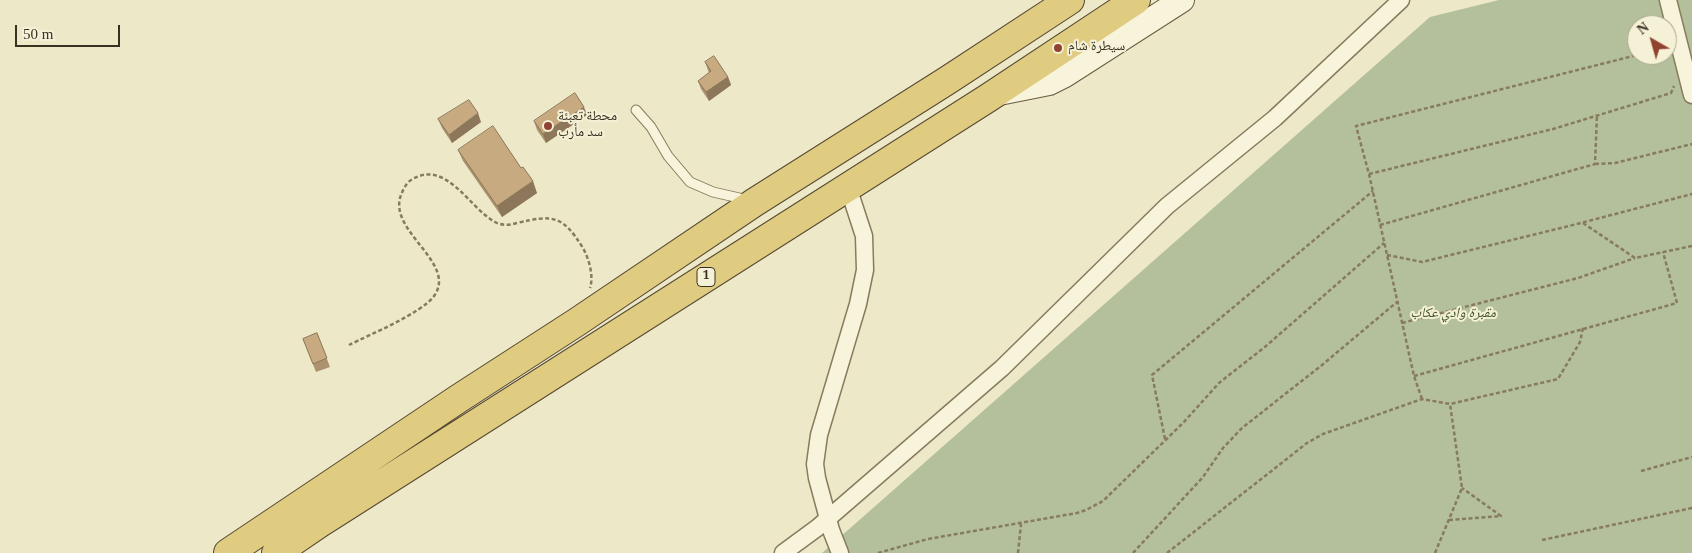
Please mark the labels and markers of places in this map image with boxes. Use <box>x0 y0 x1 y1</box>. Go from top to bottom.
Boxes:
place label: سيطرة شام <box>1068 40 1125 56</box>
marker: سيطرة شام <box>1052 42 1064 54</box>
place label: محطة تعبئة سد مأرب <box>558 110 617 142</box>
marker: محطة تعبئة سد مأرب <box>542 120 554 132</box>

